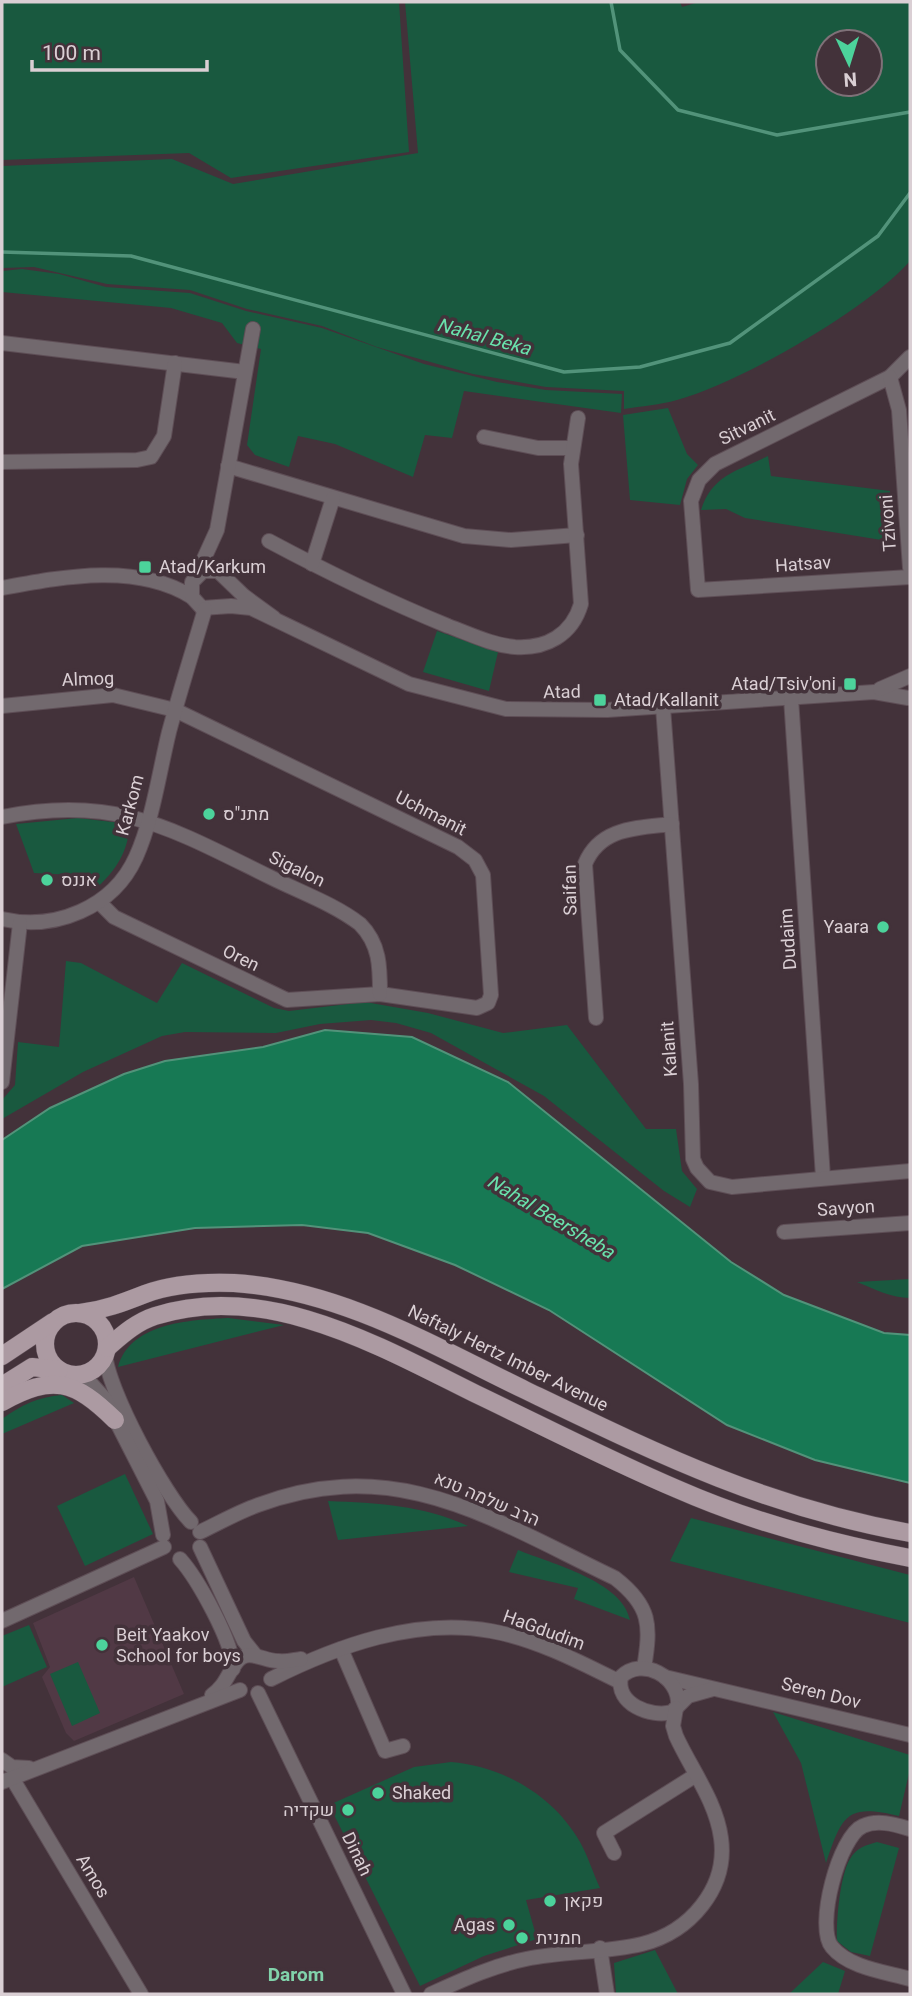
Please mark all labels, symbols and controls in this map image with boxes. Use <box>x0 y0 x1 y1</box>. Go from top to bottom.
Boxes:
scale bar <box>32 28 206 72</box>
north arrow <box>814 28 884 98</box>
text: 100 m <box>42 38 101 69</box>
text: N <box>842 65 858 93</box>
water label: Nahal Beka <box>434 311 534 363</box>
street label: Sitvanit <box>714 402 780 453</box>
street label: Tzivoni <box>873 494 904 552</box>
street label: Hatsav <box>774 549 832 580</box>
place label: Atad/Karkum <box>159 554 266 581</box>
marker: Atad/Karkum <box>137 559 153 575</box>
street label: Almog <box>61 665 115 694</box>
place label: Atad/Tsiv'oni <box>731 671 836 698</box>
marker: Atad/Tsiv'oni <box>842 676 858 692</box>
street label: Atad <box>543 679 581 706</box>
place label: Atad/Kallanit <box>614 687 719 714</box>
marker: Atad/Kallanit <box>592 692 608 708</box>
street label: Karkom <box>109 772 152 839</box>
street label: Uchmanit <box>390 784 471 843</box>
place label: מתנ"ס <box>223 801 269 828</box>
marker: מתנ"ס <box>201 806 217 822</box>
street label: Sigalon <box>264 844 330 895</box>
street label: Saifan <box>557 864 584 916</box>
place label: אננס <box>61 867 97 894</box>
marker: אננס <box>39 872 55 888</box>
street label: Dudaim <box>773 907 804 971</box>
place label: Yaara <box>824 914 869 941</box>
marker: Yaara <box>875 919 891 935</box>
street label: Oren <box>218 938 264 979</box>
street label: Kalanit <box>654 1020 685 1078</box>
water label: Nahal Beersheba <box>482 1168 620 1266</box>
street label: Savyon <box>816 1193 876 1224</box>
street label: Naftaly Hertz Imber Avenue <box>403 1298 613 1419</box>
street label: הרב שלמה טנא <box>430 1465 544 1534</box>
street label: HaGdudim <box>499 1603 589 1658</box>
place label: Beit Yaakov School for boys <box>116 1622 241 1670</box>
marker: Beit Yaakov School for boys <box>94 1637 110 1653</box>
street label: Seren Dov <box>778 1671 864 1716</box>
place label: Shaked <box>392 1780 451 1807</box>
marker: Shaked <box>370 1785 386 1801</box>
place label: שקדיה <box>283 1797 334 1824</box>
marker: שקדיה <box>340 1802 356 1818</box>
street label: Dinah <box>334 1828 379 1881</box>
street label: Amos <box>69 1849 116 1903</box>
place label: פקאן <box>564 1888 603 1915</box>
marker: פקאן <box>542 1893 558 1909</box>
place label: Agas <box>454 1912 495 1939</box>
marker: Agas <box>501 1917 517 1933</box>
place label: חמנית <box>536 1925 582 1952</box>
marker: חמנית <box>514 1930 530 1946</box>
district label: Darom <box>268 1961 324 1989</box>

